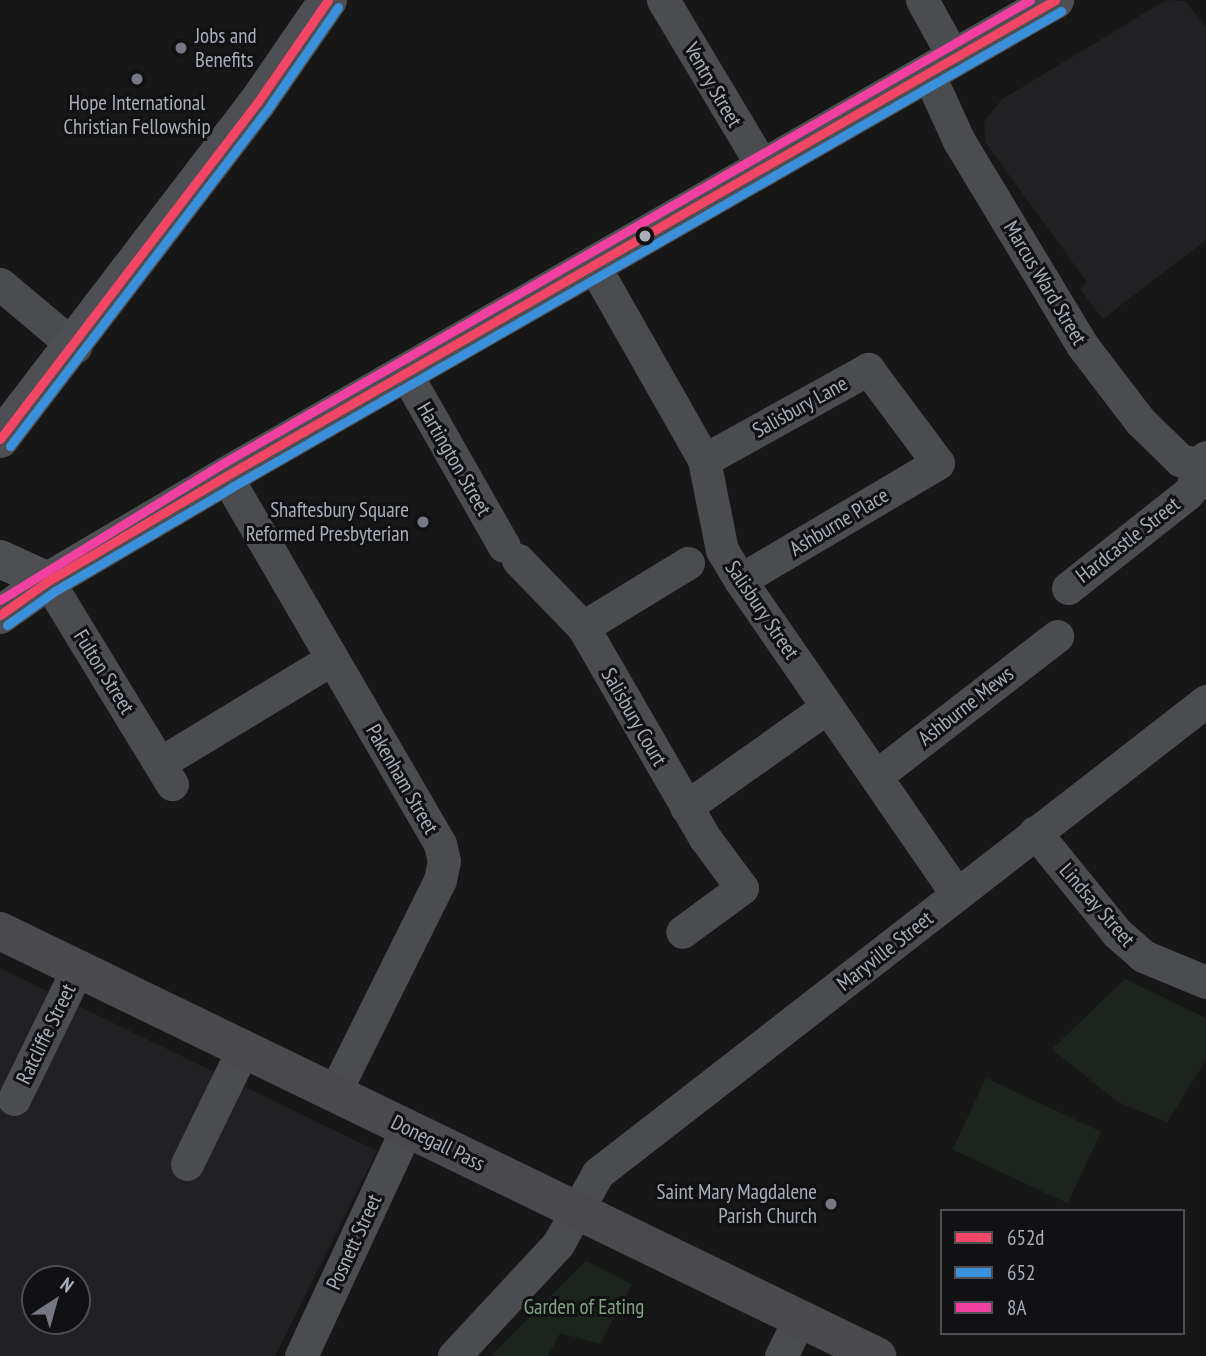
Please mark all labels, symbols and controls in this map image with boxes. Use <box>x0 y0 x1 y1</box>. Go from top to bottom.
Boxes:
place label: Jobs and Benefits <box>195 23 257 73</box>
street label: Ventry Street <box>679 38 747 132</box>
marker: Jobs and Benefits <box>173 40 189 56</box>
marker: Hope International Christian Fellowship <box>129 71 145 87</box>
place label: Hope International Christian Fellowship <box>63 90 211 140</box>
street label: Marcus Ward Street <box>998 216 1092 350</box>
unlabelled marker <box>638 229 652 243</box>
street label: Salisbury Lane <box>748 371 852 443</box>
street label: Hartington Street <box>411 398 497 520</box>
street label: Ashburne Place <box>785 483 893 561</box>
street label: Hardcastle Street <box>1071 492 1185 588</box>
place label: Shaftesbury Square Reformed Presbyterian <box>246 497 409 547</box>
marker: Shaftesbury Square Reformed Presbyterian <box>415 514 431 530</box>
street label: Salisbury Street <box>720 556 804 664</box>
street label: Fulton Street <box>68 625 140 719</box>
street label: Ashburne Mews <box>913 661 1019 751</box>
street label: Salisbury Court <box>596 663 672 771</box>
street label: Pakenham Street <box>360 720 444 838</box>
street label: Lindsay Street <box>1054 858 1140 952</box>
street label: Maryville Street <box>832 906 938 996</box>
street label: Ratcliffe Street <box>11 980 81 1088</box>
street label: Donegall Pass <box>387 1110 489 1176</box>
place label: Saint Mary Magdalene Parish Church <box>656 1179 817 1229</box>
street label: Posnett Street <box>321 1190 387 1294</box>
marker: Saint Mary Magdalene Parish Church <box>823 1196 839 1212</box>
legend <box>940 1209 1185 1335</box>
text: 652d <box>1007 1224 1044 1251</box>
text: 652 <box>1007 1259 1035 1286</box>
north arrow <box>21 1265 91 1335</box>
text: N <box>56 1272 78 1297</box>
park label: Garden of Eating <box>524 1294 644 1320</box>
text: 8A <box>1007 1294 1026 1321</box>

